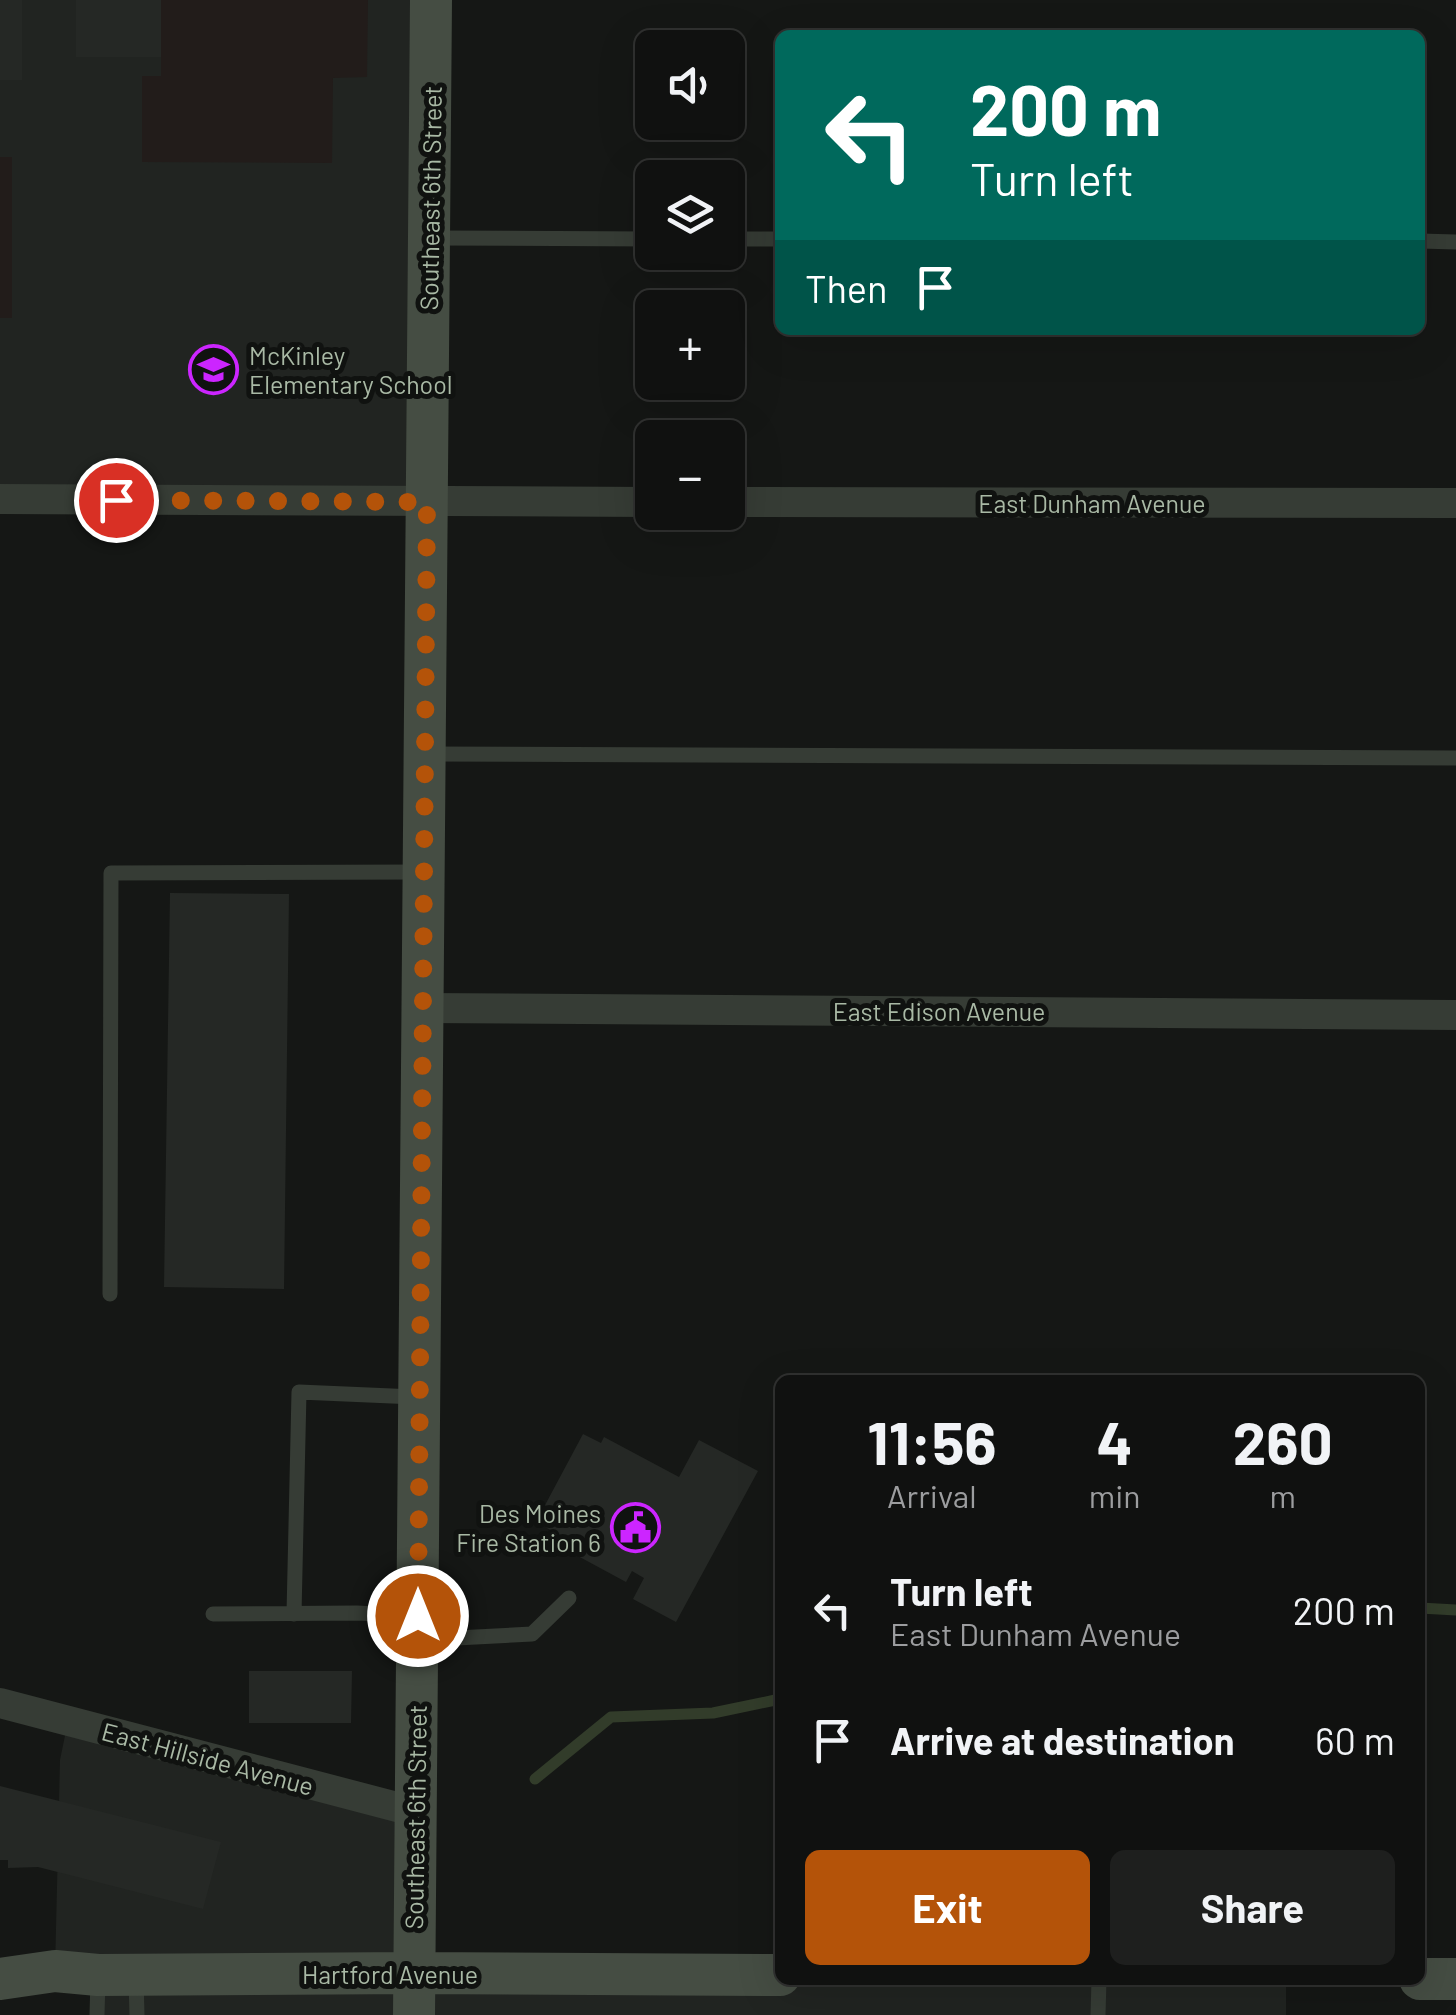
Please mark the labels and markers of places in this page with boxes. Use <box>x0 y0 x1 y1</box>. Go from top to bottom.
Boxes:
place label: McKinley Elementary School <box>249 340 453 399</box>
school or university icon: McKinley Elementary School <box>188 343 240 395</box>
pin <box>74 458 159 543</box>
place label: Des Moines Fire Station 6 <box>456 1498 601 1557</box>
public building icon: Des Moines Fire Station 6 <box>610 1501 662 1553</box>

